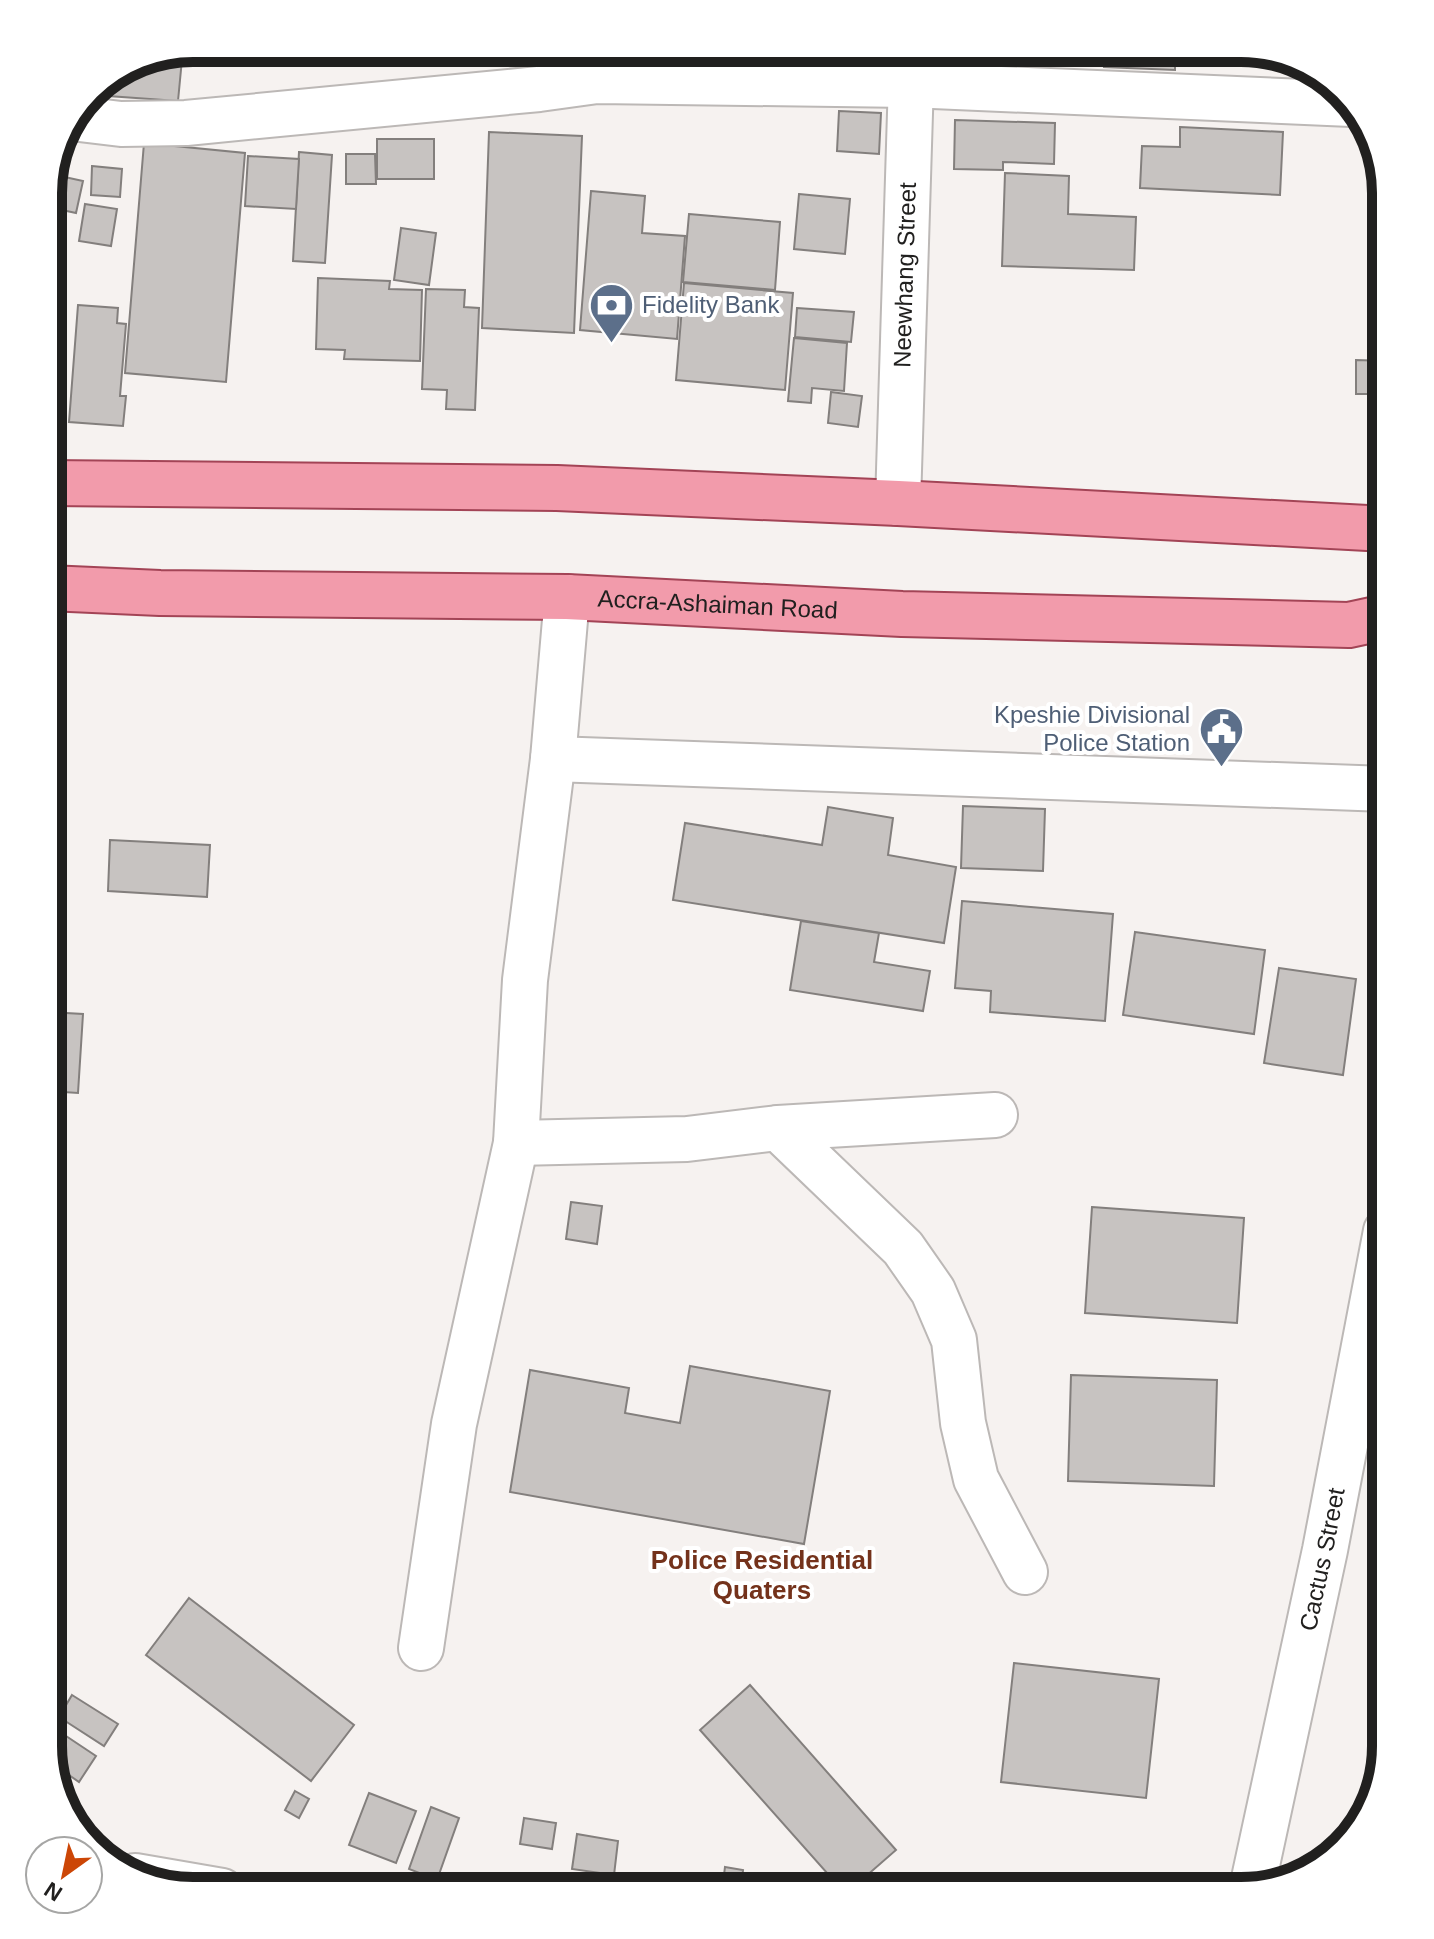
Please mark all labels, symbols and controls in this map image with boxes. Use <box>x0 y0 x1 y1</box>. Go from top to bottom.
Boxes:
street label: Neewhang Street <box>888 182 921 368</box>
bank icon: Fidelity Bank <box>587 281 635 344</box>
place label: Fidelity Bank <box>642 291 780 318</box>
street label: Accra-Ashaiman Road <box>597 585 838 624</box>
place label: Kpeshie Divisional Police Station <box>994 701 1190 756</box>
public building icon: Kpeshie Divisional Police Station <box>1197 705 1245 768</box>
street label: Cactus Street <box>1294 1485 1350 1633</box>
district label: Police Residential Quaters <box>651 1545 873 1605</box>
north arrow <box>24 1835 104 1915</box>
text: N <box>40 1877 67 1906</box>

